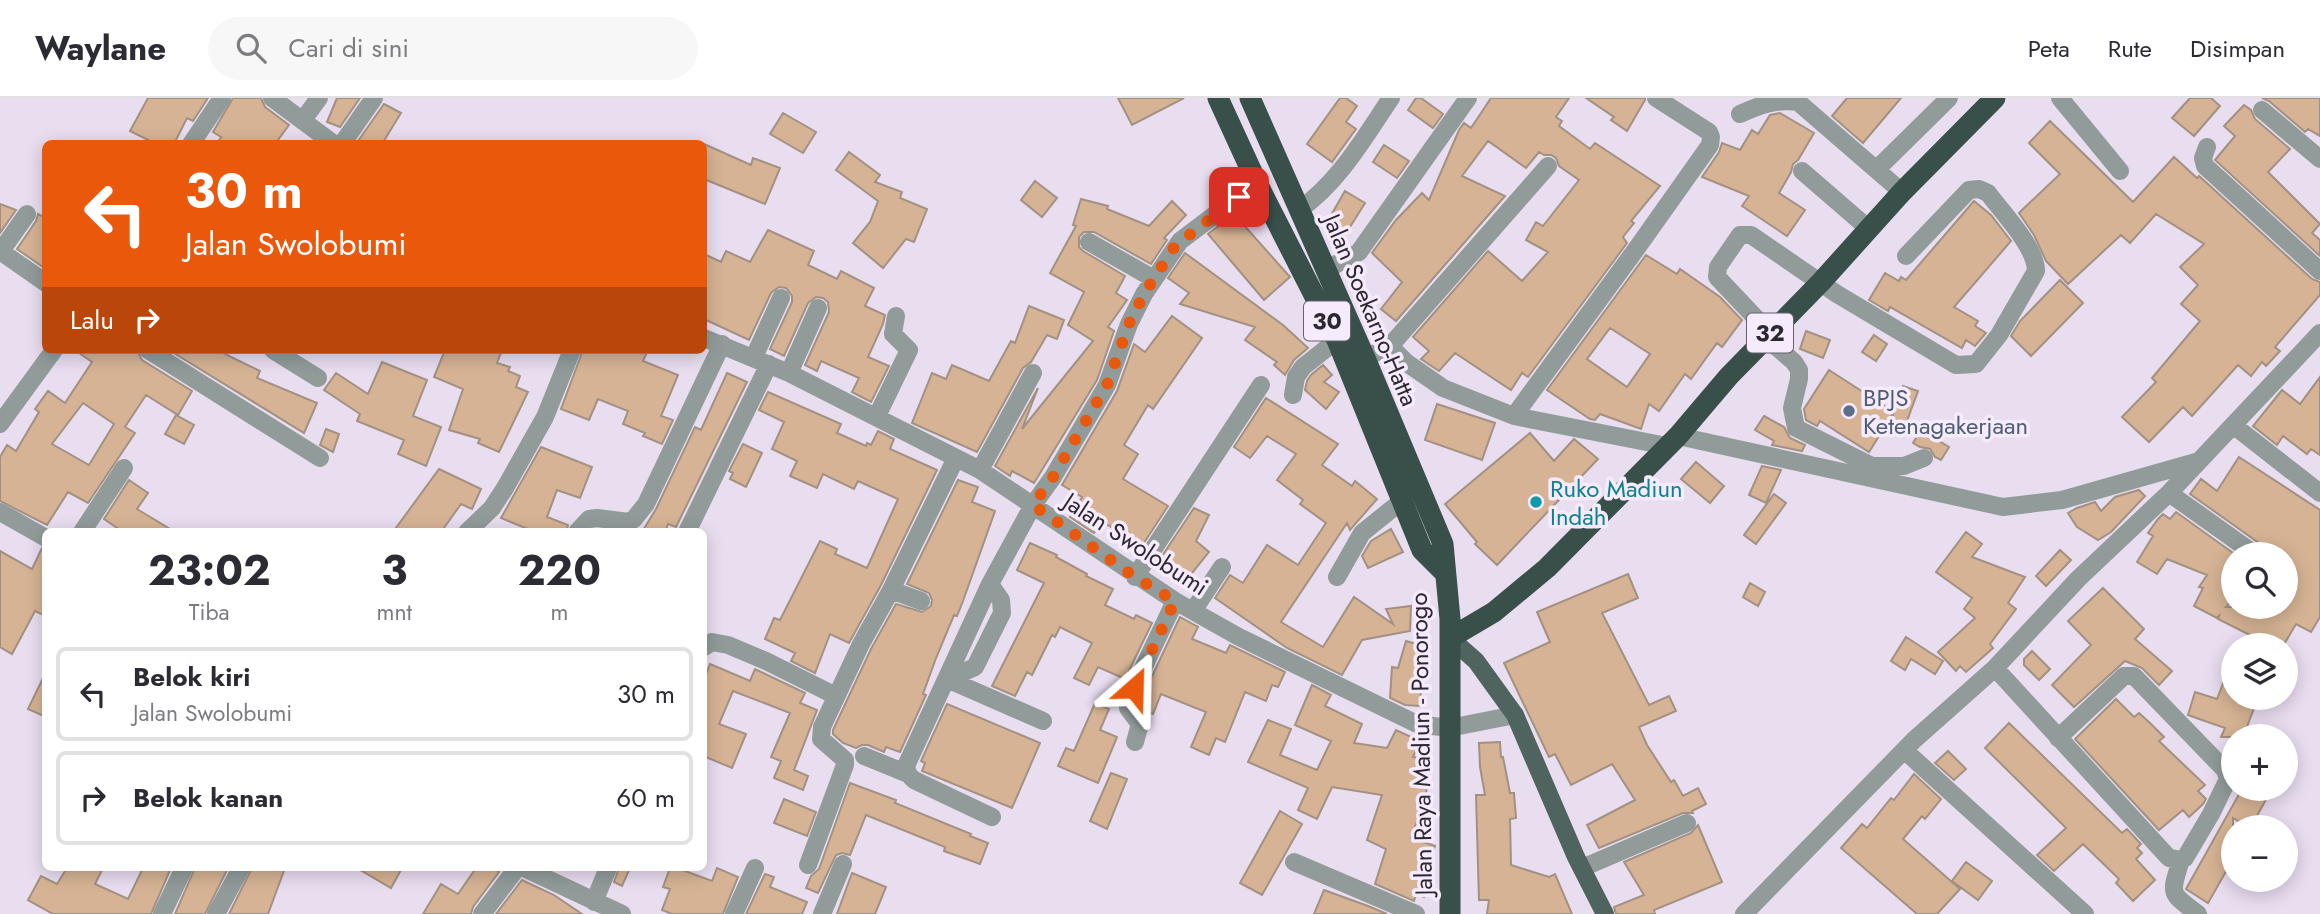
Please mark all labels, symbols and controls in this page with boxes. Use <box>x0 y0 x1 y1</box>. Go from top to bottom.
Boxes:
search box <box>208 17 698 80</box>
text: Waylane <box>35 25 166 72</box>
icon: search <box>232 29 270 67</box>
text: Cari di sini <box>288 29 409 67</box>
text: Peta <box>2028 31 2070 66</box>
text: Rute <box>2108 31 2152 66</box>
text: Disimpan <box>2190 31 2285 66</box>
text: 30 m <box>185 156 303 226</box>
pin <box>1209 167 1269 227</box>
icon: left <box>70 168 161 259</box>
icon: arrive <box>1220 178 1258 216</box>
street label: Jalan Soekarno-Hatta <box>1314 206 1427 411</box>
text: Jalan Swolobumi <box>185 221 407 267</box>
text: Lalu <box>70 301 114 339</box>
icon: right <box>128 301 166 339</box>
road number: 30 <box>1304 302 1350 341</box>
road number: 32 <box>1747 314 1793 352</box>
place label: BPJS Ketenagakerjaan <box>1863 380 2028 443</box>
marker: BPJS Ketenagakerjaan <box>1841 403 1857 419</box>
place label: Ruko Madiun Indah <box>1550 471 1683 534</box>
street label: Jalan Swolobumi <box>1054 482 1215 604</box>
marker: Ruko Madiun Indah <box>1528 494 1544 510</box>
text: 23:02 <box>148 540 271 601</box>
text: 3 <box>381 540 407 601</box>
text: 220 <box>518 540 601 601</box>
map controls <box>2221 542 2298 892</box>
button: search <box>2221 542 2298 619</box>
street label: Jalan Raya Madiun - Ponorogo <box>1401 592 1441 899</box>
text: Tiba <box>189 595 230 629</box>
text: mnt <box>377 595 412 629</box>
text: m <box>551 595 569 629</box>
button: layers <box>2221 633 2298 710</box>
position arrow <box>1097 651 1171 725</box>
text: Belok kiri <box>133 658 250 696</box>
icon: left <box>74 675 112 713</box>
text: 30 m <box>617 675 675 713</box>
text: Jalan Swolobumi <box>133 696 292 730</box>
button: + <box>2221 724 2298 801</box>
icon: right <box>74 779 112 817</box>
text: Belok kanan <box>133 779 283 817</box>
text: 60 m <box>616 779 675 817</box>
button: − <box>2221 815 2298 892</box>

